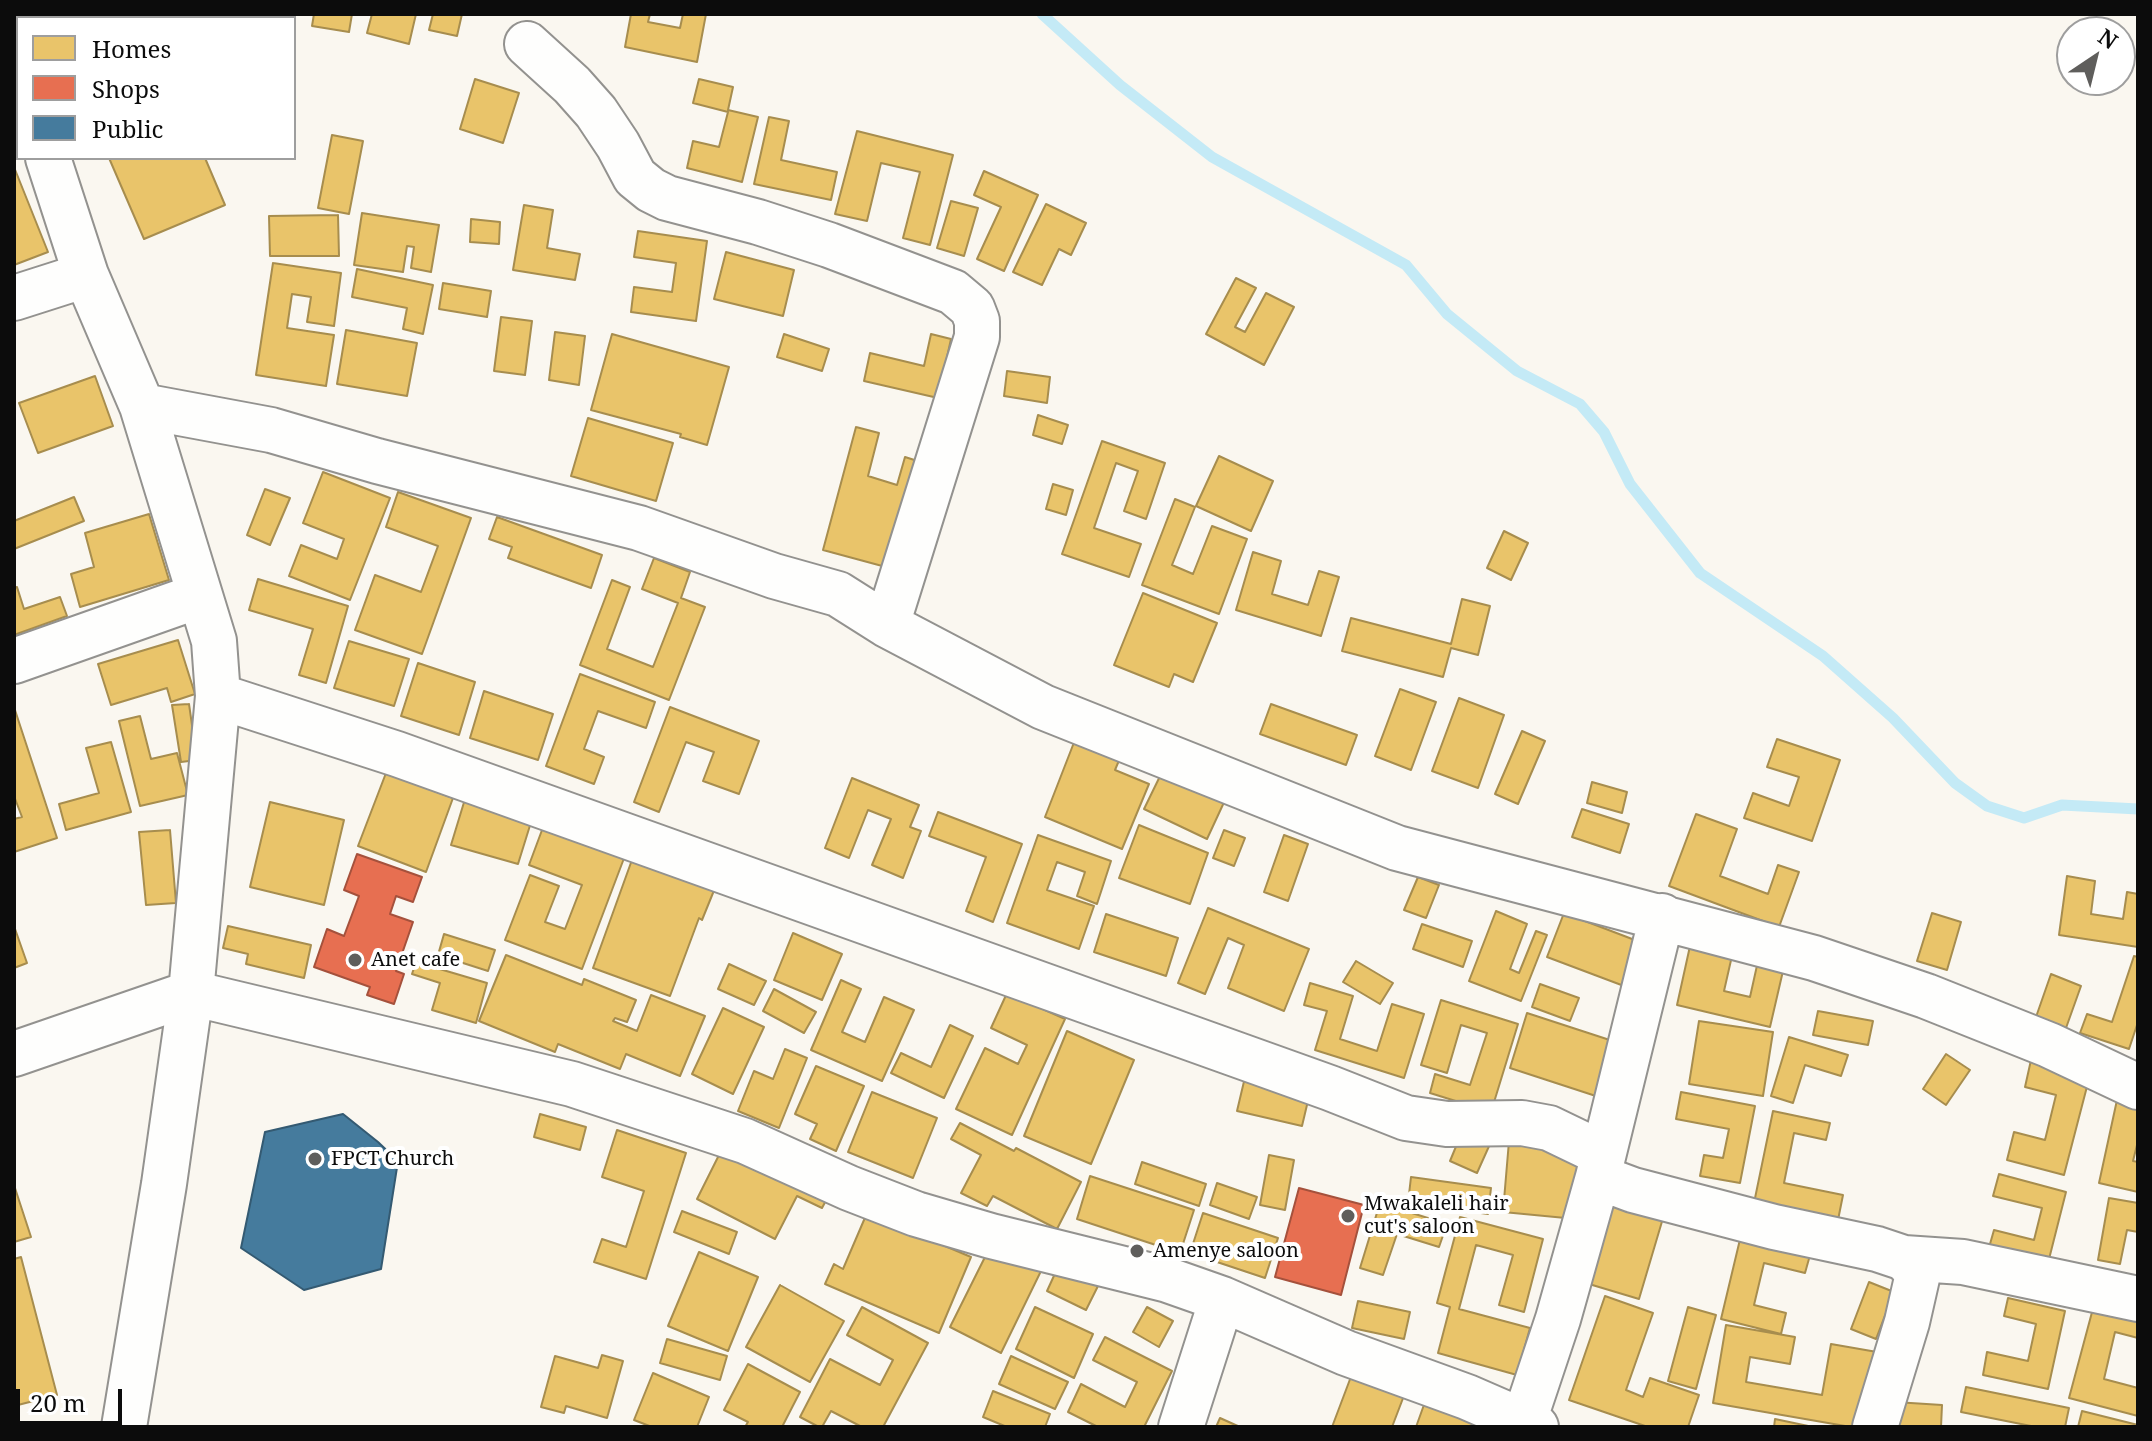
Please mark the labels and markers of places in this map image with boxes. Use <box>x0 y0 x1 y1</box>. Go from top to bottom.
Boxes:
place label: Anet cafe <box>371 948 460 972</box>
marker: Anet cafe <box>346 951 364 969</box>
place label: FPCT Church <box>331 1147 454 1171</box>
marker: FPCT Church <box>306 1150 324 1168</box>
place label: Mwakaleli hair cut's saloon <box>1364 1192 1509 1239</box>
marker: Mwakaleli hair cut's saloon <box>1339 1207 1357 1225</box>
place label: Amenye saloon <box>1153 1239 1299 1263</box>
marker: Amenye saloon <box>1128 1242 1146 1260</box>

